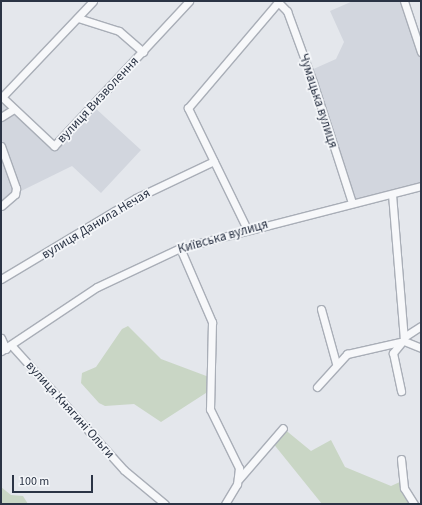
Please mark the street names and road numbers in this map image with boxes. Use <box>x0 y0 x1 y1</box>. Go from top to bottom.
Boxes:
street label: Чумацька вулиця <box>295 52 341 150</box>
street label: вулиця Визволення <box>54 54 142 146</box>
street label: вулиця Данила Нечая <box>39 185 153 263</box>
street label: Київська вулиця <box>176 217 270 257</box>
street label: вулиця Княгині Ольги <box>22 358 118 462</box>

